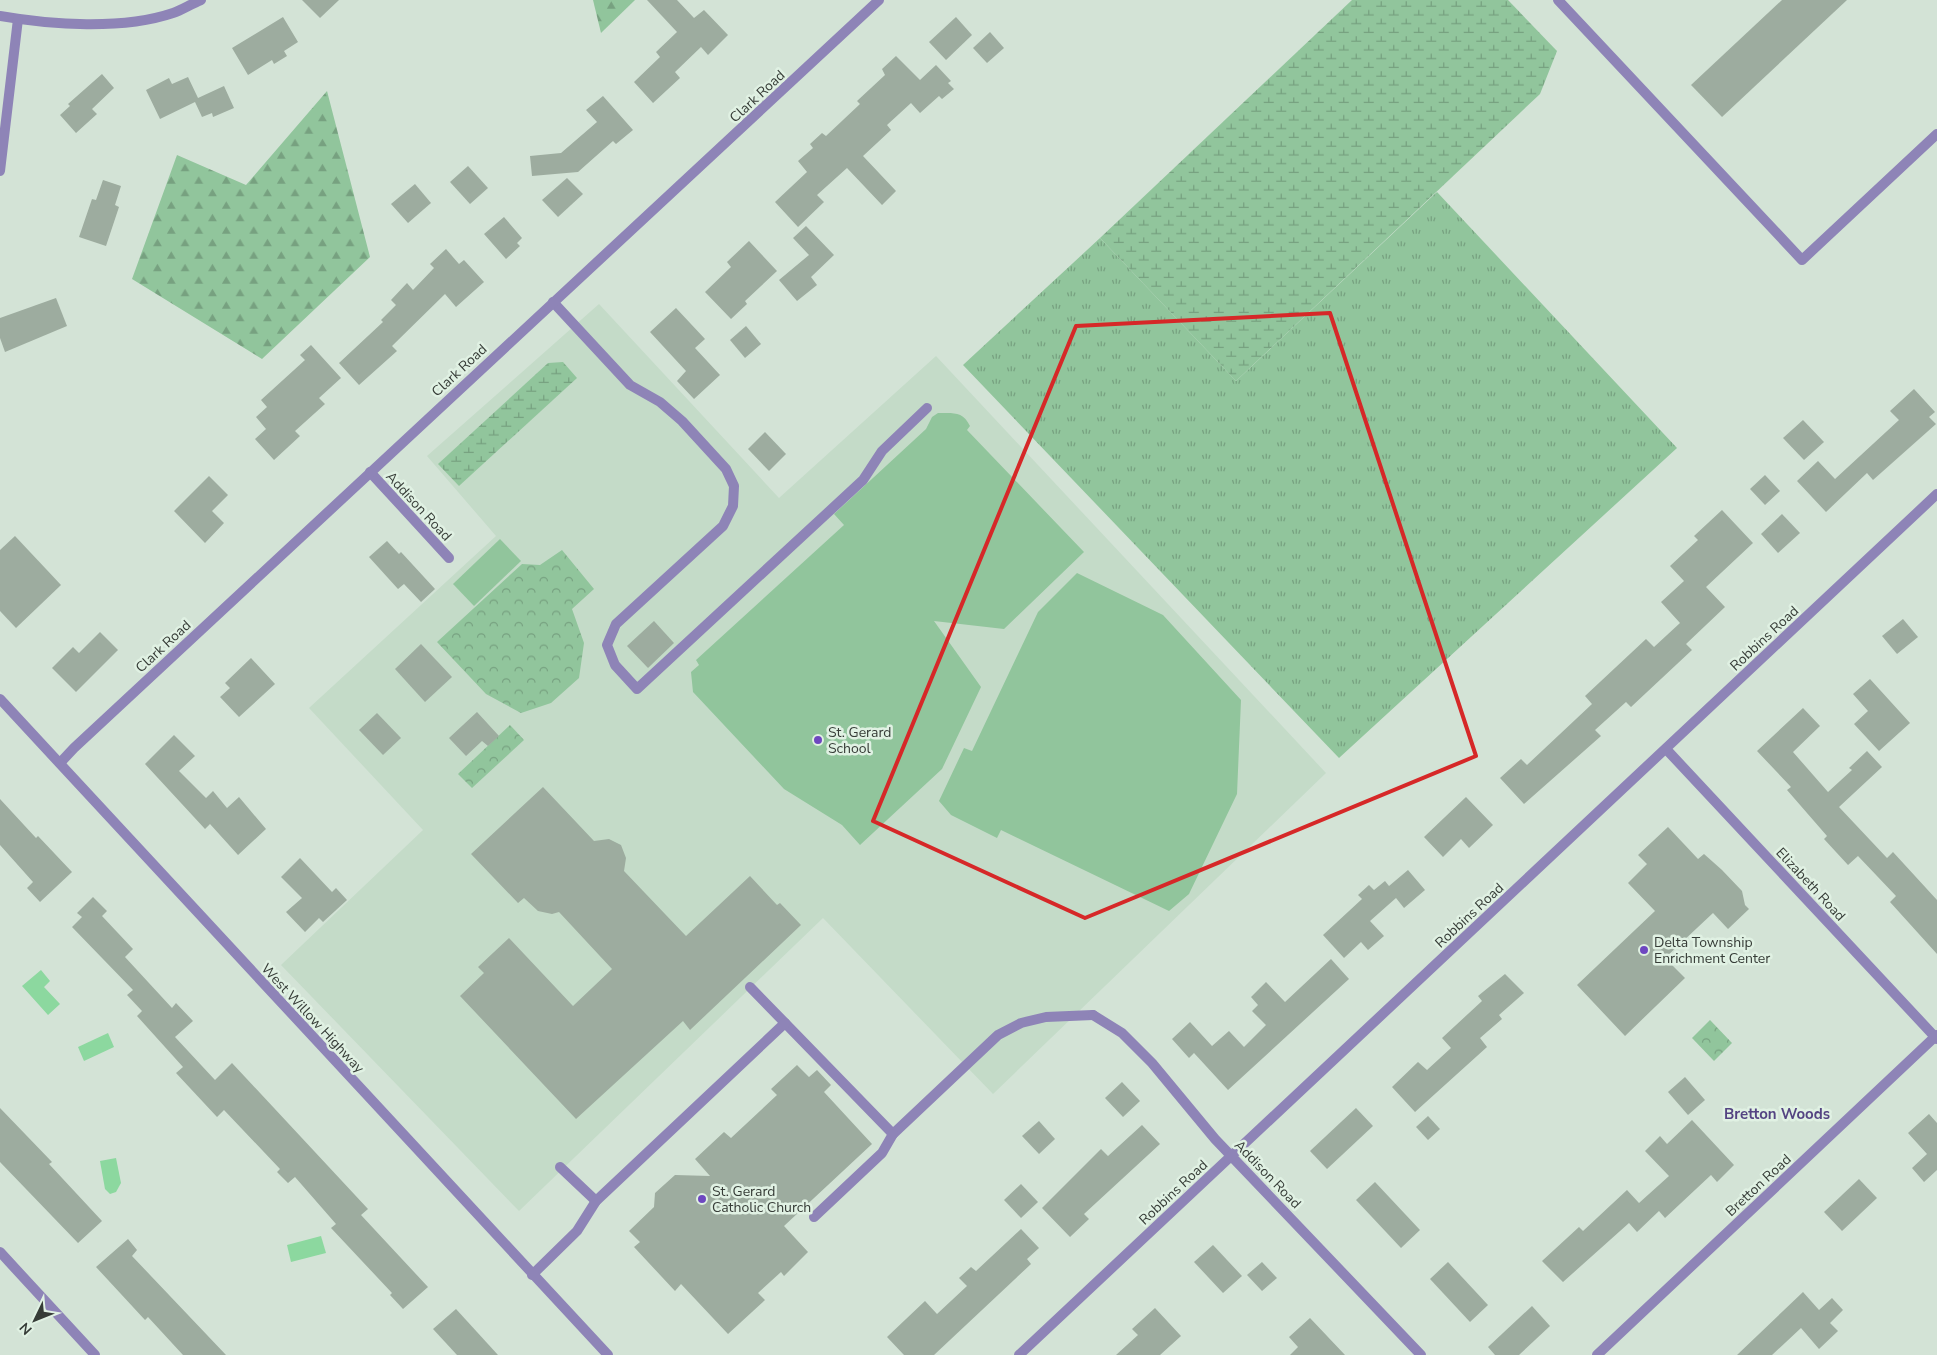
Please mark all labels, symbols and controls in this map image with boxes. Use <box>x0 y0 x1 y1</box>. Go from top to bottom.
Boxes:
street label: Clark Road <box>726 66 789 127</box>
street label: Clark Road <box>428 340 491 401</box>
street label: Addison Road <box>382 468 456 545</box>
street label: Robbins Road <box>1726 602 1803 675</box>
street label: Clark Road <box>132 616 195 677</box>
place label: St. Gerard School <box>828 723 892 758</box>
marker: St. Gerard School <box>812 734 824 746</box>
street label: Elizabeth Road <box>1772 843 1850 925</box>
street label: Robbins Road <box>1431 879 1508 952</box>
place label: Delta Township Enrichment Center <box>1654 933 1770 968</box>
marker: Delta Township Enrichment Center <box>1638 944 1650 956</box>
street label: West Willow Highway <box>257 959 369 1078</box>
district label: Bretton Woods <box>1724 1104 1830 1124</box>
street label: Addison Road <box>1230 1136 1305 1213</box>
street label: Bretton Road <box>1721 1150 1795 1221</box>
street label: Robbins Road <box>1135 1156 1212 1229</box>
place label: St. Gerard Catholic Church <box>712 1182 811 1217</box>
marker: St. Gerard Catholic Church <box>696 1193 708 1205</box>
north arrow <box>10 1295 60 1345</box>
text: N <box>15 1318 36 1339</box>

